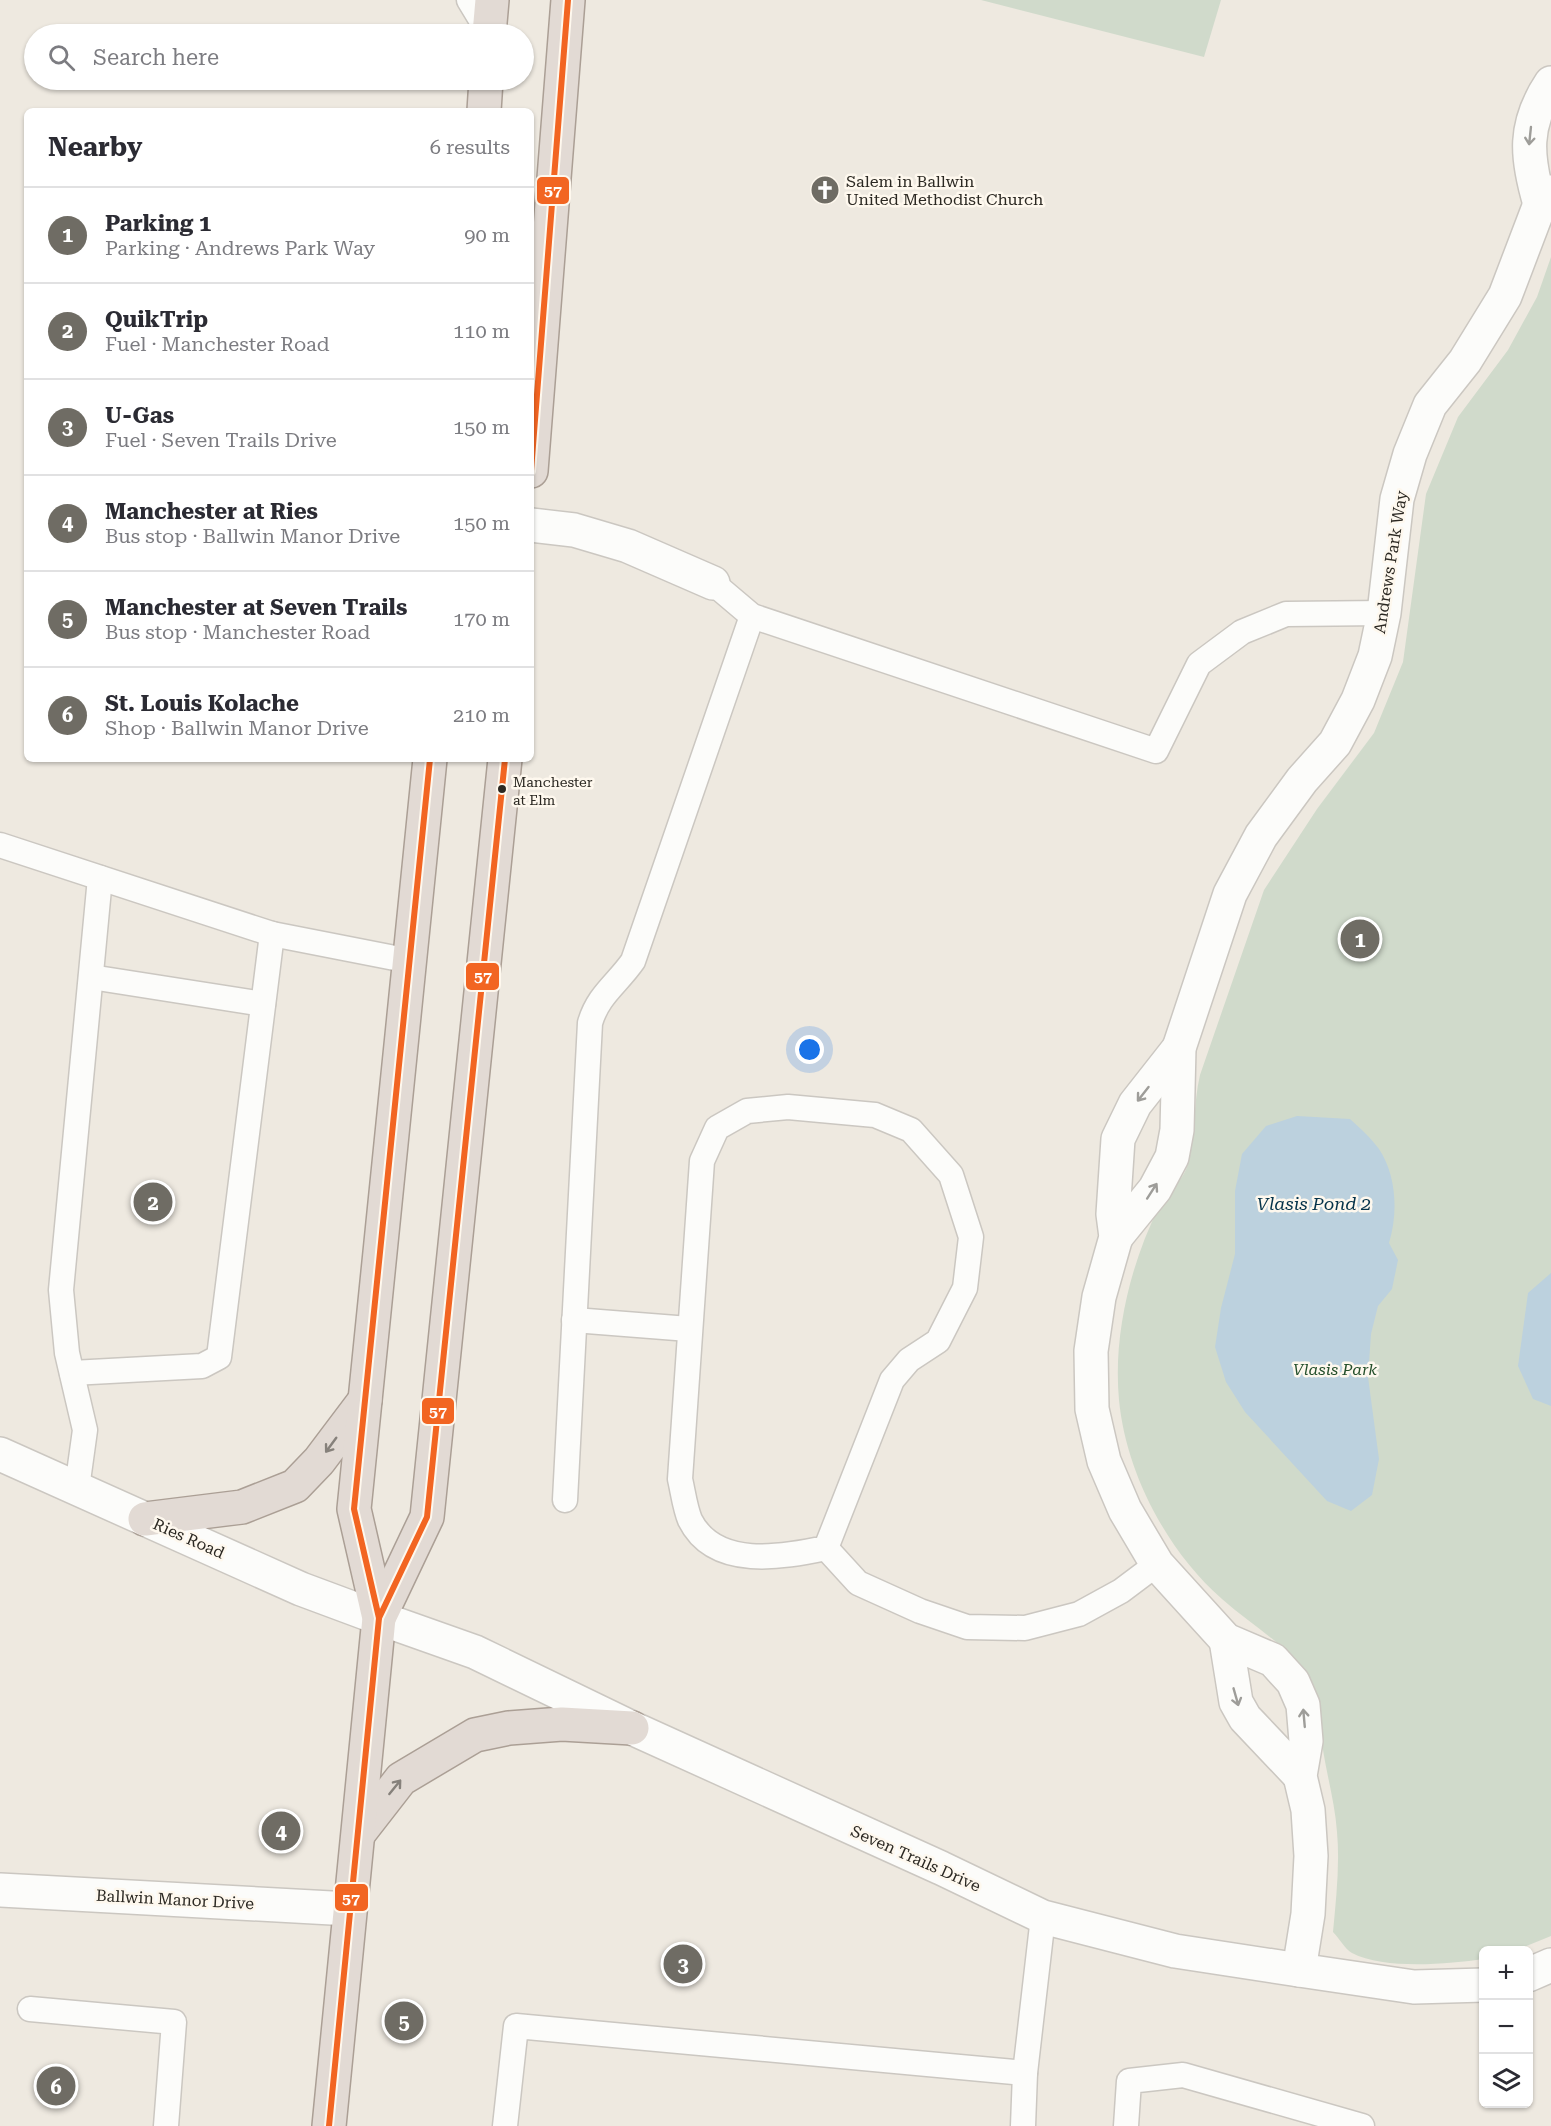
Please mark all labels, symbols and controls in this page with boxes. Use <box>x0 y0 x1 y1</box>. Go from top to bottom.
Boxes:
search box <box>24 24 534 90</box>
icon: search <box>45 41 78 74</box>
text: Search here <box>93 45 219 70</box>
one-way arrow <box>1524 126 1535 146</box>
text: Nearby <box>48 132 142 162</box>
text: 6 results <box>430 135 510 159</box>
place label: Salem in Ballwin United Methodist Church <box>846 172 1043 209</box>
church icon: Salem in Ballwin United Methodist Church <box>809 174 841 206</box>
line badge: 57 <box>536 176 570 205</box>
text: 57 <box>544 181 562 200</box>
text: Parking 1 <box>105 211 211 236</box>
text: 1 <box>62 223 73 247</box>
text: 90 m <box>464 223 510 247</box>
text: Parking · Andrews Park Way <box>105 236 375 260</box>
text: QuikTrip <box>105 307 208 332</box>
text: 2 <box>62 319 73 343</box>
text: 110 m <box>453 319 510 343</box>
text: Fuel · Manchester Road <box>105 332 329 356</box>
text: U-Gas <box>105 403 174 428</box>
text: 3 <box>62 415 73 439</box>
text: 150 m <box>453 415 510 439</box>
text: Fuel · Seven Trails Drive <box>105 428 337 452</box>
street label: Andrews Park Way <box>1370 489 1411 635</box>
text: Manchester at Ries <box>105 499 318 524</box>
text: 4 <box>62 511 73 535</box>
text: 150 m <box>453 511 510 535</box>
text: Bus stop · Ballwin Manor Drive <box>105 524 400 548</box>
text: Manchester at Seven Trails <box>105 595 407 620</box>
text: 5 <box>62 607 73 631</box>
text: 170 m <box>453 607 510 631</box>
text: Bus stop · Manchester Road <box>105 620 370 644</box>
text: St. Louis Kolache <box>105 691 299 716</box>
text: 6 <box>62 703 73 727</box>
text: 210 m <box>453 703 510 727</box>
text: Shop · Ballwin Manor Drive <box>105 716 369 740</box>
place label: Manchester at Elm <box>513 774 593 808</box>
marker: Manchester at Elm <box>496 783 508 795</box>
pin: 1 <box>1340 916 1380 962</box>
line badge: 57 <box>465 962 500 991</box>
text: 57 <box>474 967 492 986</box>
your location <box>795 1035 824 1064</box>
one-way arrow <box>1137 1086 1150 1102</box>
pin: 2 <box>134 1180 172 1224</box>
one-way arrow <box>1147 1183 1159 1200</box>
water label: Vlasis Pond 2 <box>1257 1193 1371 1214</box>
park label: Vlasis Park <box>1293 1360 1377 1379</box>
line badge: 57 <box>421 1397 455 1425</box>
text: 57 <box>429 1402 447 1421</box>
one-way arrow <box>325 1437 337 1453</box>
street label: Ries Road <box>150 1514 227 1563</box>
one-way arrow <box>1231 1687 1243 1706</box>
one-way arrow <box>1298 1709 1309 1729</box>
one-way arrow <box>388 1780 402 1795</box>
pin: 4 <box>262 1808 300 1854</box>
street label: Seven Trails Drive <box>848 1821 984 1896</box>
line badge: 57 <box>334 1883 369 1912</box>
street label: Ballwin Manor Drive <box>95 1886 255 1913</box>
text: 57 <box>342 1889 360 1908</box>
pin: 3 <box>664 1942 702 1986</box>
map controls <box>1479 1946 1533 2108</box>
button: + <box>1479 1946 1533 2000</box>
pin: 5 <box>384 1998 424 2044</box>
button: − <box>1479 2000 1533 2054</box>
button: layers <box>1479 2054 1533 2108</box>
pin: 6 <box>36 2064 76 2108</box>

